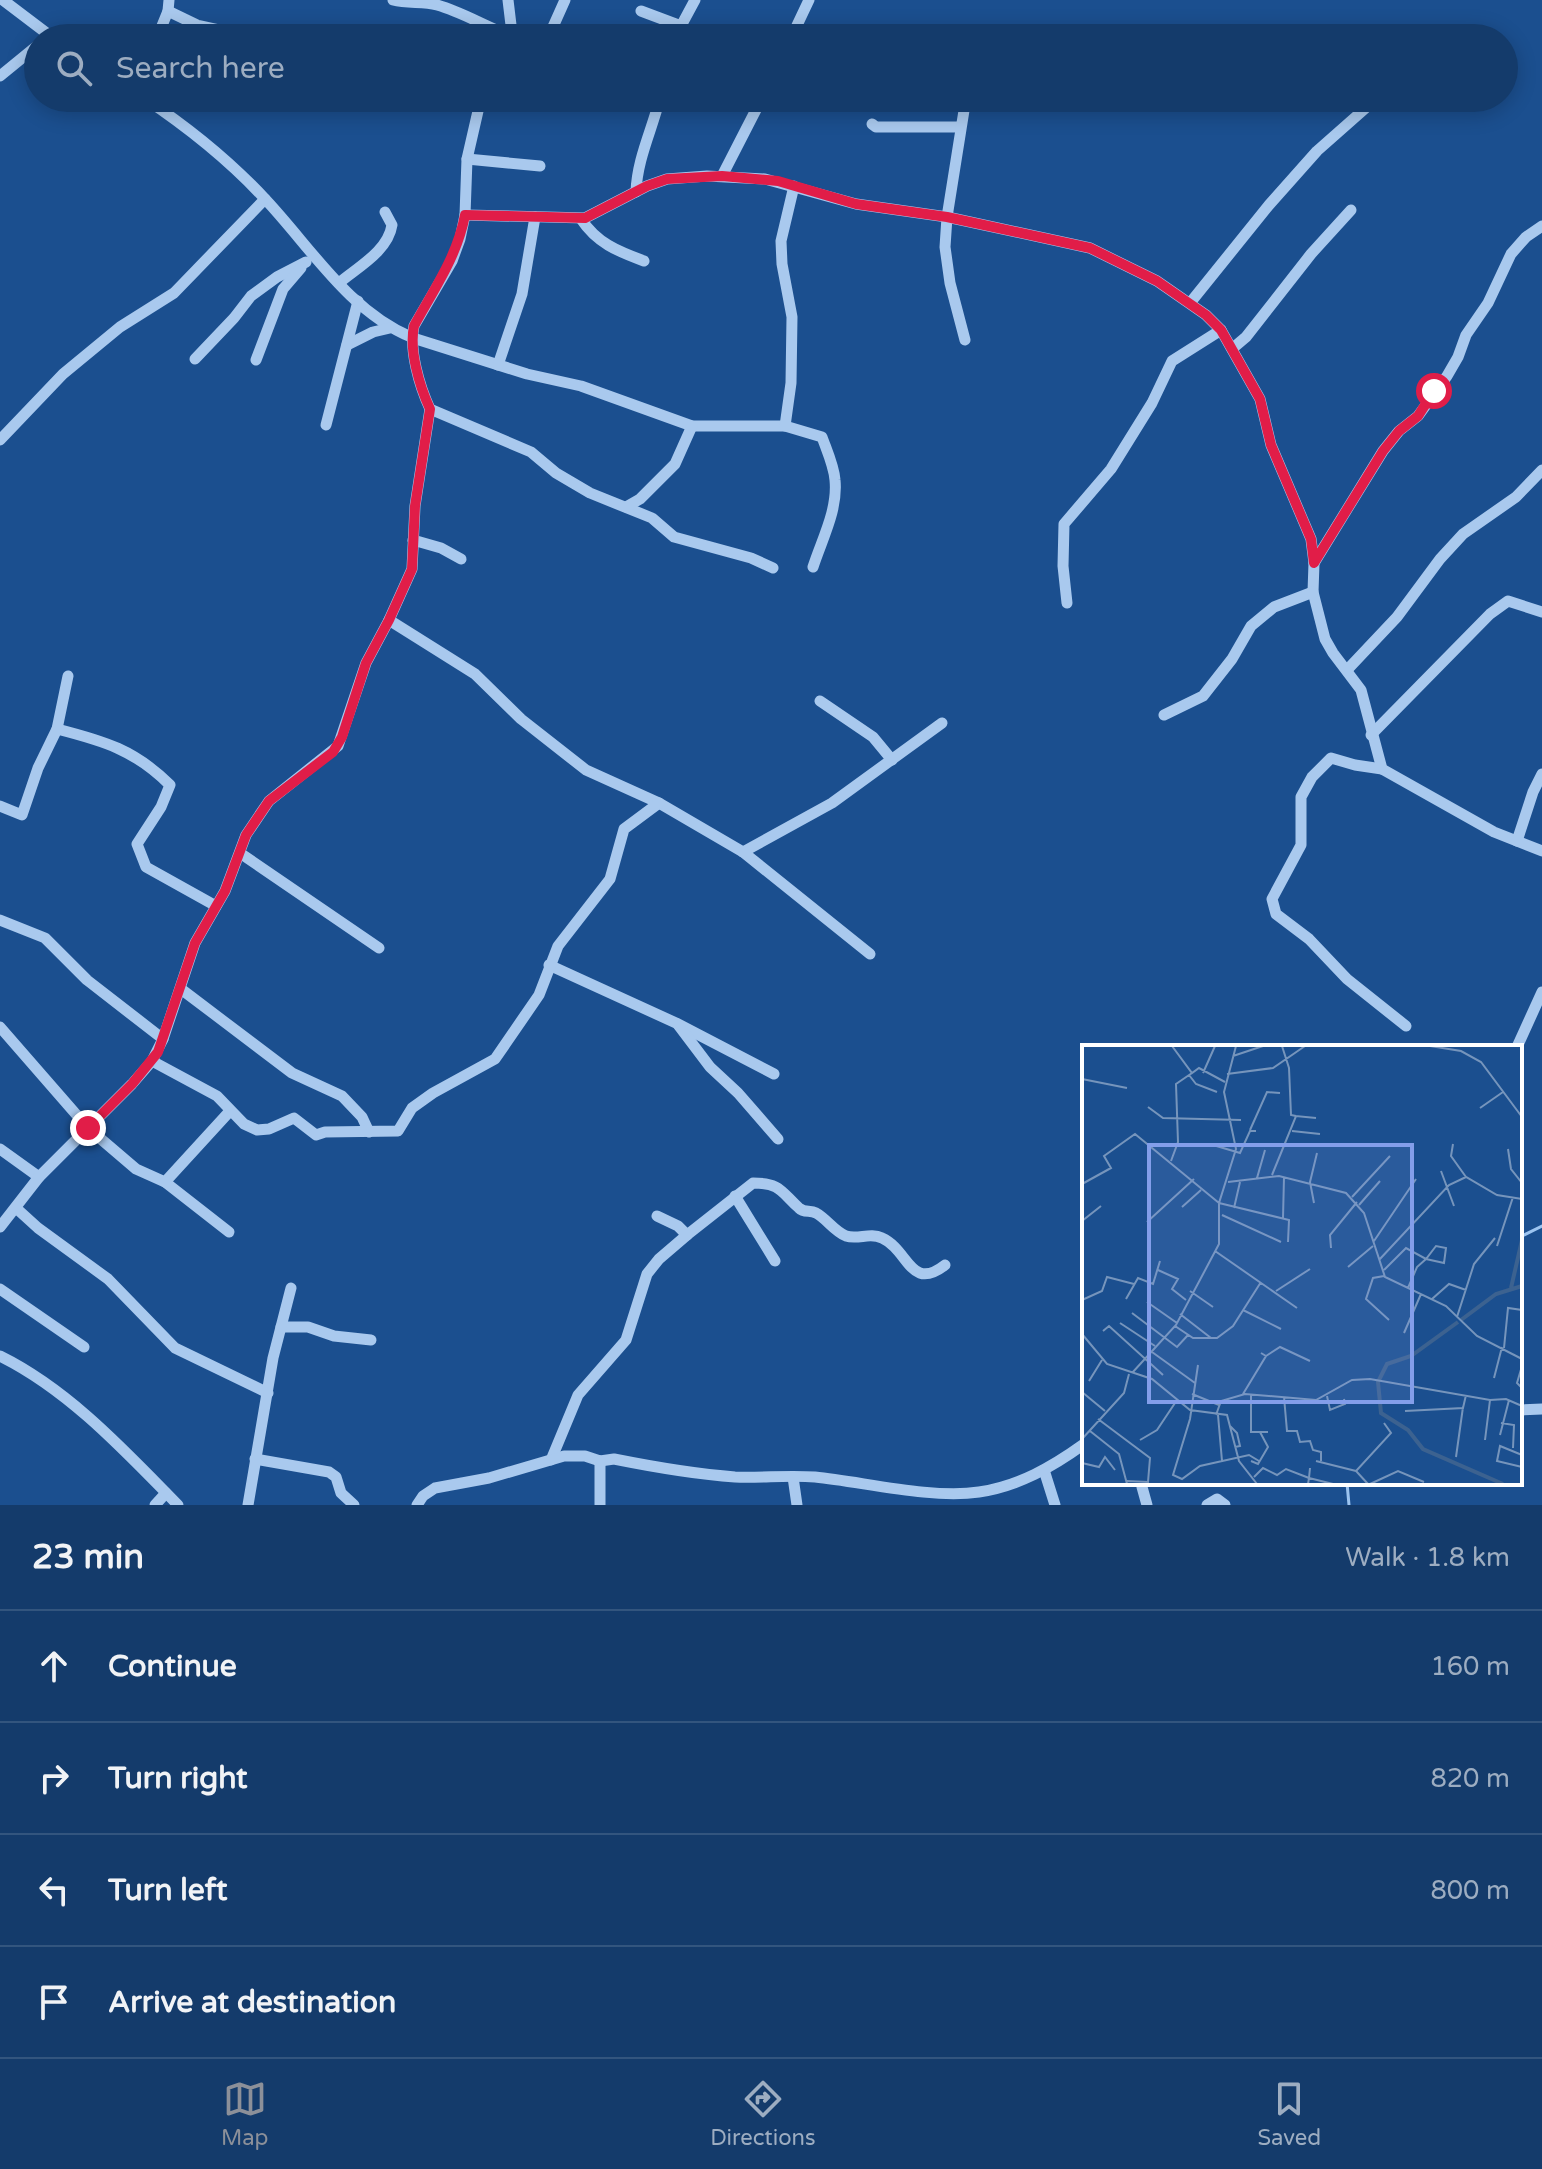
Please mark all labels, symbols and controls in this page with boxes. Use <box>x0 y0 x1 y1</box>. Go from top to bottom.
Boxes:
search box <box>24 24 1518 112</box>
icon: search <box>52 46 96 90</box>
text: Search here <box>116 50 285 87</box>
route start <box>1416 373 1452 409</box>
inset map <box>1082 1045 1522 1485</box>
route end <box>70 1110 106 1146</box>
text: 23 min <box>32 1537 144 1578</box>
text: Walk · 1.8 km <box>1345 1542 1510 1573</box>
icon: ahead <box>32 1644 76 1688</box>
text: Continue <box>108 1648 237 1685</box>
text: 160 m <box>1430 1651 1510 1682</box>
icon: right <box>32 1756 76 1800</box>
text: Turn right <box>108 1760 248 1797</box>
text: 820 m <box>1430 1763 1510 1794</box>
icon: left <box>32 1868 76 1912</box>
text: Turn left <box>108 1872 227 1909</box>
text: 800 m <box>1430 1875 1510 1906</box>
icon: arrive <box>32 1980 76 2024</box>
text: Arrive at destination <box>108 1984 396 2021</box>
tab: Map <box>221 2077 268 2151</box>
tab: Directions <box>710 2077 816 2151</box>
tab: Saved <box>1257 2077 1321 2151</box>

